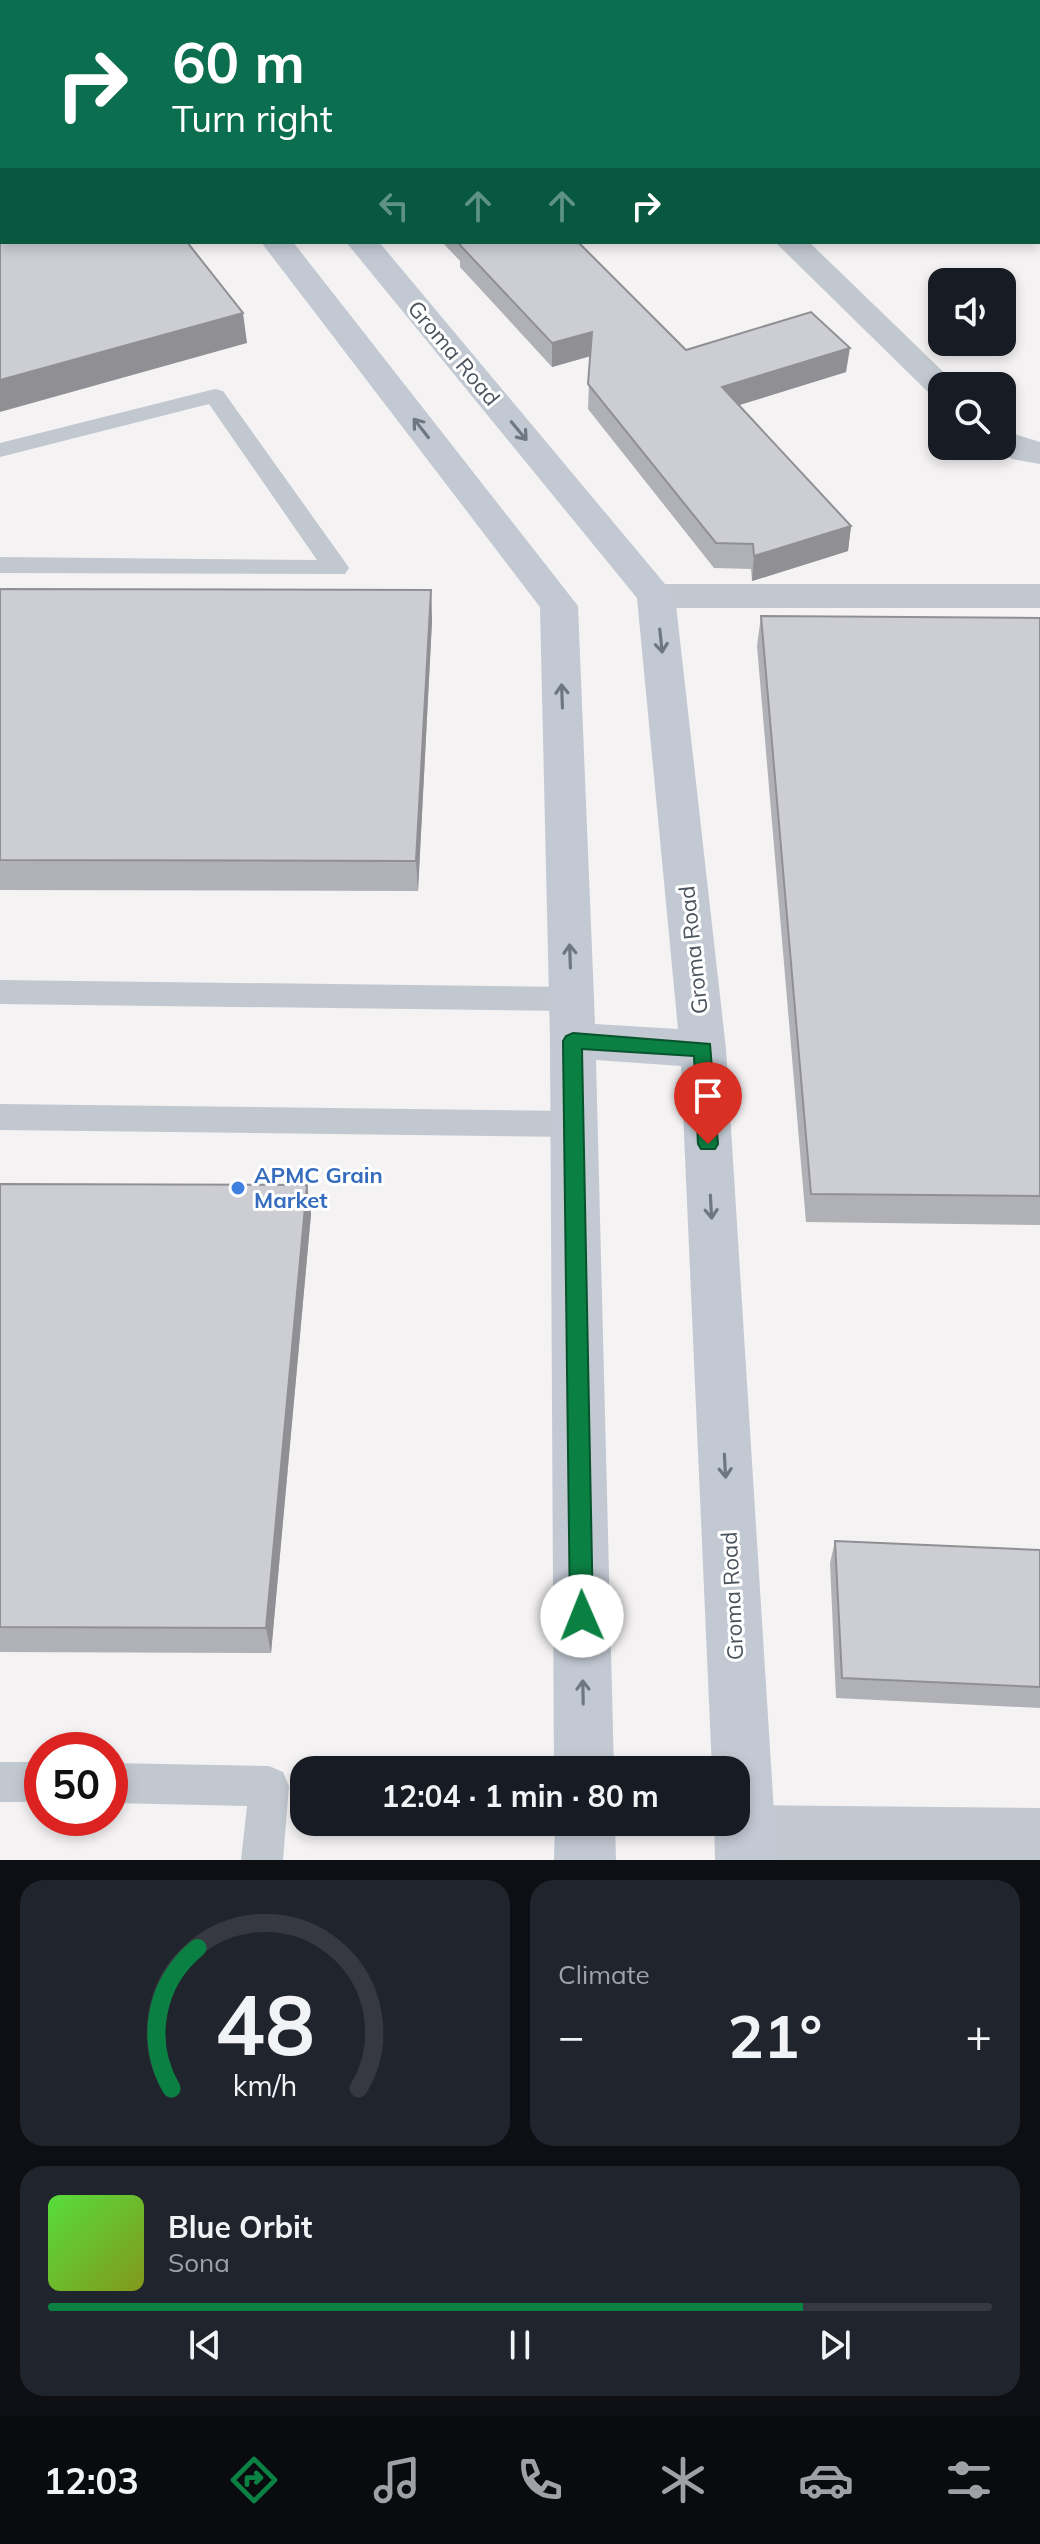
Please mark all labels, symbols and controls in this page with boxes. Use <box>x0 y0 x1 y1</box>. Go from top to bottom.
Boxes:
text: 60 m <box>172 27 305 97</box>
icon: right <box>40 32 144 136</box>
text: Turn right <box>172 96 333 141</box>
icon: left <box>372 184 416 228</box>
icon: ahead <box>456 184 500 228</box>
icon: ahead <box>540 184 584 228</box>
icon: right <box>624 184 668 228</box>
map controls <box>928 268 1016 460</box>
button: sound <box>928 268 1016 356</box>
street label: Groma Road <box>402 295 506 411</box>
button: search <box>928 372 1016 460</box>
one-way arrow <box>413 418 430 439</box>
one-way arrow <box>510 420 528 441</box>
one-way arrow <box>654 627 669 654</box>
one-way arrow <box>555 683 570 710</box>
street label: Groma Road <box>672 885 714 1015</box>
one-way arrow <box>563 943 578 970</box>
pin <box>674 1062 742 1144</box>
icon: arrive <box>686 1074 730 1118</box>
place label: APMC Grain Market <box>254 1161 383 1214</box>
marker: APMC Grain Market <box>229 1179 247 1197</box>
one-way arrow <box>704 1193 719 1220</box>
one-way arrow <box>718 1452 733 1479</box>
street label: Groma Road <box>715 1531 749 1661</box>
position arrow <box>540 1574 624 1658</box>
one-way arrow <box>575 1679 591 1706</box>
speed limit sign: 50 <box>24 1732 128 1836</box>
text: 12:04 · 1 min · 80 m <box>381 1777 659 1815</box>
text: Climate <box>558 1958 650 1991</box>
text: 48 <box>215 1971 315 2076</box>
text: 21° <box>728 1998 822 2073</box>
text: − <box>558 2008 584 2063</box>
text: + <box>966 2008 992 2063</box>
text: km/h <box>233 2067 297 2103</box>
text: Blue Orbit <box>168 2208 312 2246</box>
text: Sona <box>168 2246 230 2279</box>
icon: previous <box>183 2323 227 2367</box>
icon: pause <box>498 2323 542 2367</box>
icon: next <box>813 2323 857 2367</box>
icon: directions <box>226 2452 282 2508</box>
icon: music <box>369 2452 425 2508</box>
icon: phone <box>512 2452 568 2508</box>
icon: climate <box>655 2452 711 2508</box>
icon: car <box>798 2452 854 2508</box>
icon: filters <box>941 2452 997 2508</box>
text: 12:03 <box>43 2458 139 2503</box>

